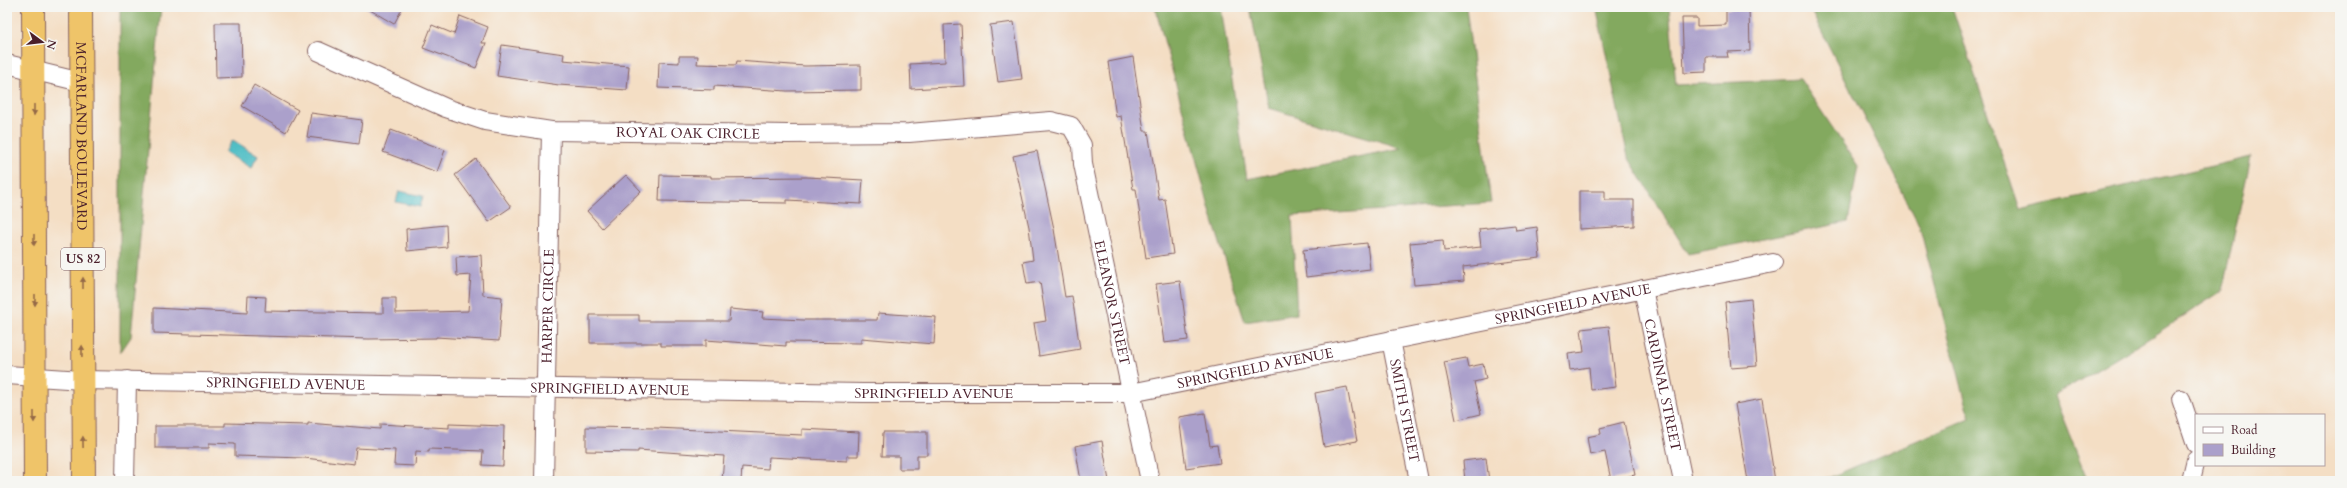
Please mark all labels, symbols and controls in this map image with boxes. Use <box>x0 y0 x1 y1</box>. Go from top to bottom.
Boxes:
north arrow <box>22 22 62 62</box>
text: N <box>43 38 60 51</box>
street label: MCFARLAND BOULEVARD <box>72 42 92 230</box>
one-way arrow <box>31 104 37 117</box>
street label: ROYAL OAK CIRCLE <box>616 122 760 143</box>
one-way arrow <box>31 234 38 246</box>
street label: ELEANOR STREET <box>1090 238 1135 367</box>
road number: US 82 <box>61 248 105 270</box>
street label: HARPER CIRCLE <box>537 248 558 364</box>
one-way arrow <box>80 276 86 289</box>
street label: SPRINGFIELD AVENUE <box>1493 278 1653 329</box>
one-way arrow <box>32 294 38 307</box>
street label: CARDINAL STREET <box>1640 317 1686 453</box>
street label: SPRINGFIELD AVENUE <box>1176 343 1335 393</box>
one-way arrow <box>79 344 85 357</box>
street label: SMITH STREET <box>1385 357 1425 464</box>
street label: SPRINGFIELD AVENUE <box>206 373 366 394</box>
street label: SPRINGFIELD AVENUE <box>530 378 690 400</box>
street label: SPRINGFIELD AVENUE <box>854 383 1013 403</box>
one-way arrow <box>31 411 37 424</box>
legend <box>2195 414 2325 466</box>
text: Road <box>2231 422 2258 438</box>
one-way arrow <box>80 435 86 448</box>
text: Building <box>2231 442 2276 458</box>

